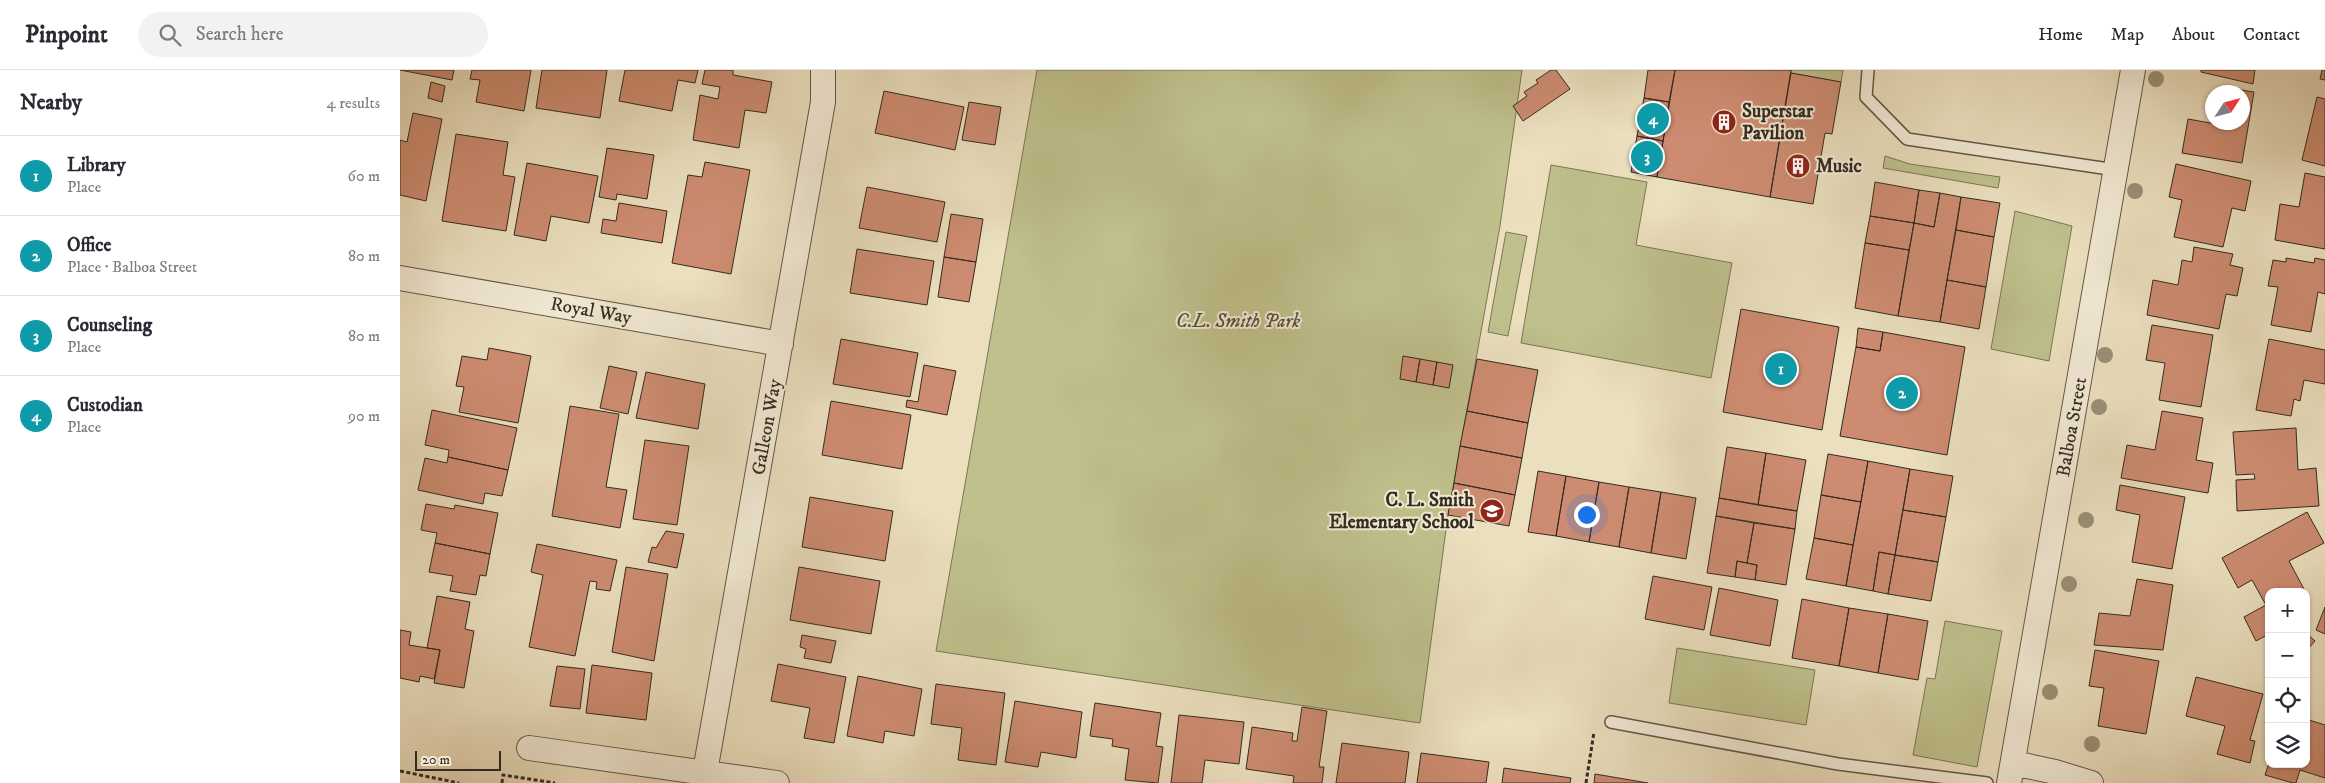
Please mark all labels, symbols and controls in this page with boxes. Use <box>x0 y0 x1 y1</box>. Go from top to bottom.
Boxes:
search box <box>138 12 488 57</box>
text: Pinpoint <box>25 20 108 50</box>
icon: search <box>156 21 184 49</box>
text: Search here <box>196 23 284 46</box>
text: Home <box>2038 24 2083 46</box>
text: Map <box>2111 24 2144 46</box>
text: About <box>2172 24 2215 46</box>
text: Contact <box>2243 24 2300 46</box>
north arrow <box>2205 85 2250 130</box>
text: Nearby <box>20 90 82 116</box>
text: 4 results <box>327 93 380 113</box>
pin: 4 <box>1637 100 1669 138</box>
place label: Superstar Pavilion <box>1742 100 1814 145</box>
building icon: Superstar Pavilion <box>1711 109 1737 135</box>
pin: 3 <box>1631 138 1663 176</box>
building icon: Music <box>1785 153 1811 179</box>
text: Library <box>67 154 126 177</box>
place label: Music <box>1816 155 1862 178</box>
text: 1 <box>33 166 39 186</box>
text: 60 m <box>348 166 380 186</box>
text: Place <box>67 177 101 197</box>
text: Office <box>67 234 111 257</box>
text: 2 <box>32 246 40 266</box>
text: 80 m <box>348 246 380 266</box>
text: Place · Balboa Street <box>67 257 197 277</box>
street label: Royal Way <box>549 293 634 330</box>
park label: C.L. Smith Park <box>1176 310 1300 333</box>
text: Counseling <box>67 314 152 337</box>
text: 3 <box>33 326 39 346</box>
text: 80 m <box>348 326 380 346</box>
text: Place <box>67 337 101 357</box>
pin: 1 <box>1765 350 1797 388</box>
pin: 2 <box>1886 374 1918 412</box>
street label: Balboa Street <box>2052 375 2092 479</box>
street label: Galleon Way <box>747 376 787 477</box>
text: Custodian <box>67 394 143 417</box>
text: 4 <box>31 406 41 426</box>
text: 90 m <box>348 406 380 426</box>
text: Place <box>67 417 101 437</box>
place label: C. L. Smith Elementary School <box>1329 489 1475 534</box>
school or university icon: C. L. Smith Elementary School <box>1479 498 1505 524</box>
your location <box>1574 502 1600 528</box>
map controls <box>2265 588 2310 768</box>
button: + <box>2265 588 2310 633</box>
button: − <box>2265 633 2310 678</box>
button: locate <box>2265 678 2310 723</box>
button: layers <box>2265 723 2310 768</box>
scale bar <box>415 748 501 771</box>
text: 20 m <box>422 751 450 769</box>

